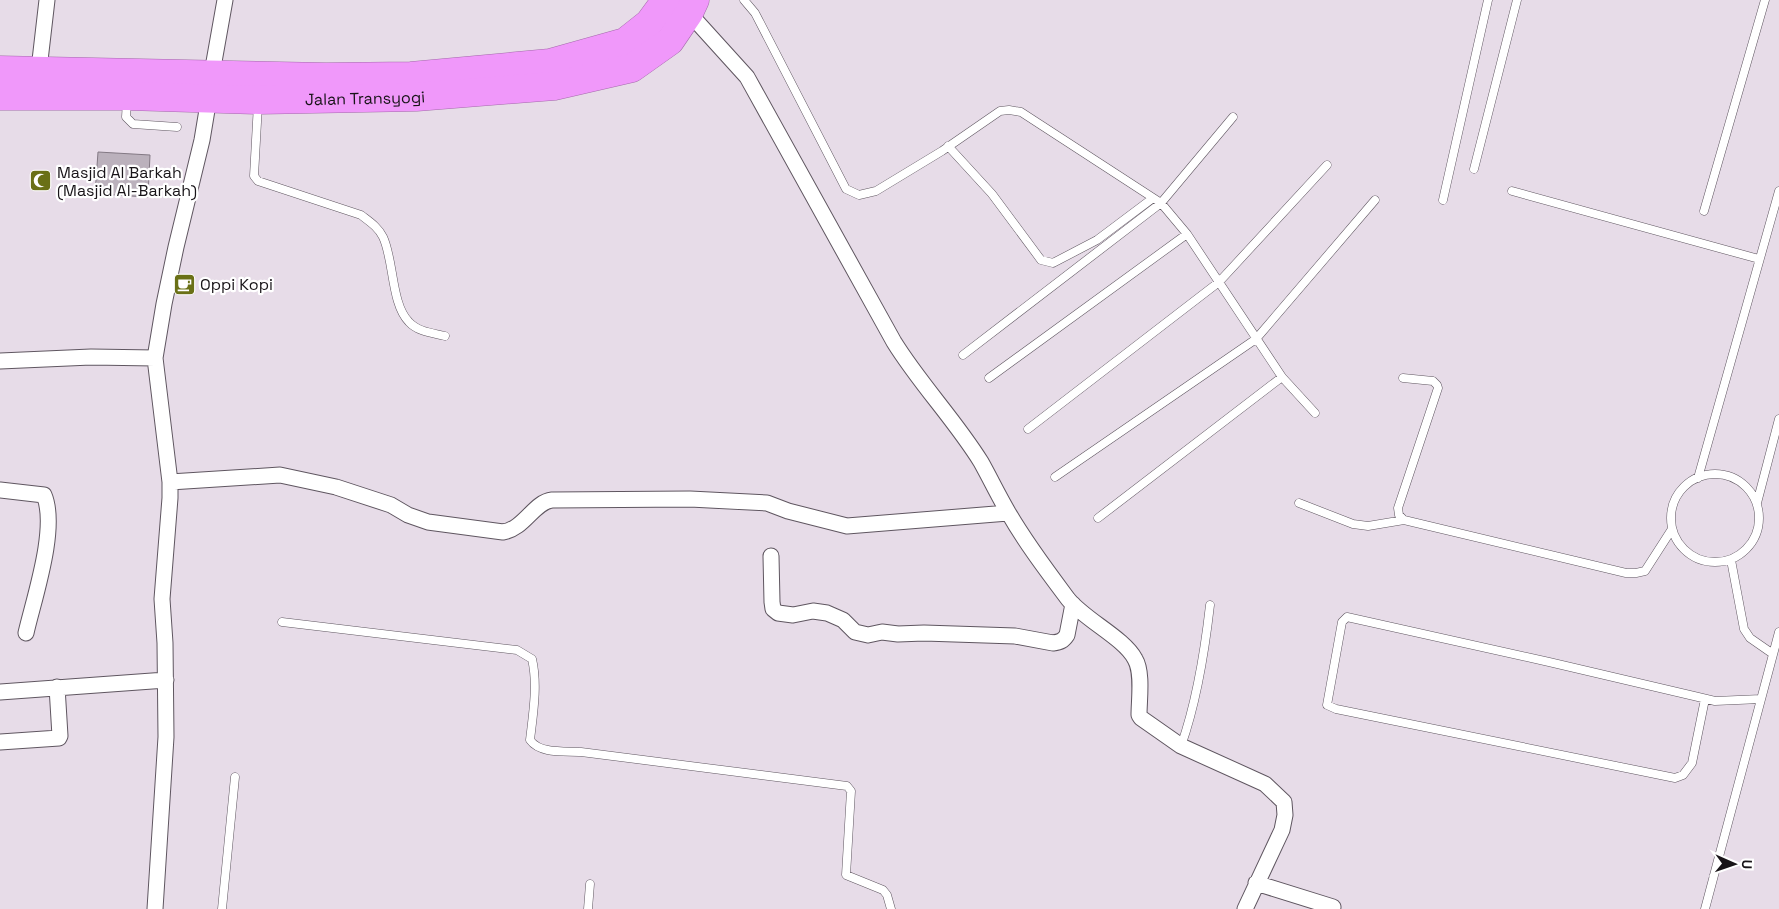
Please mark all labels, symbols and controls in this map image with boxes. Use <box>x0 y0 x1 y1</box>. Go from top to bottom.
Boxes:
street label: Jalan Transyogi <box>305 86 426 110</box>
place label: Masjid Al Barkah (Masjid Al-Barkah) <box>57 162 197 201</box>
mosque icon: Masjid Al Barkah (Masjid Al-Barkah) <box>29 169 53 193</box>
cafe icon: Oppi Kopi <box>172 272 196 296</box>
place label: Oppi Kopi <box>200 274 273 295</box>
north arrow <box>1709 839 1759 889</box>
text: U <box>1738 859 1756 869</box>

